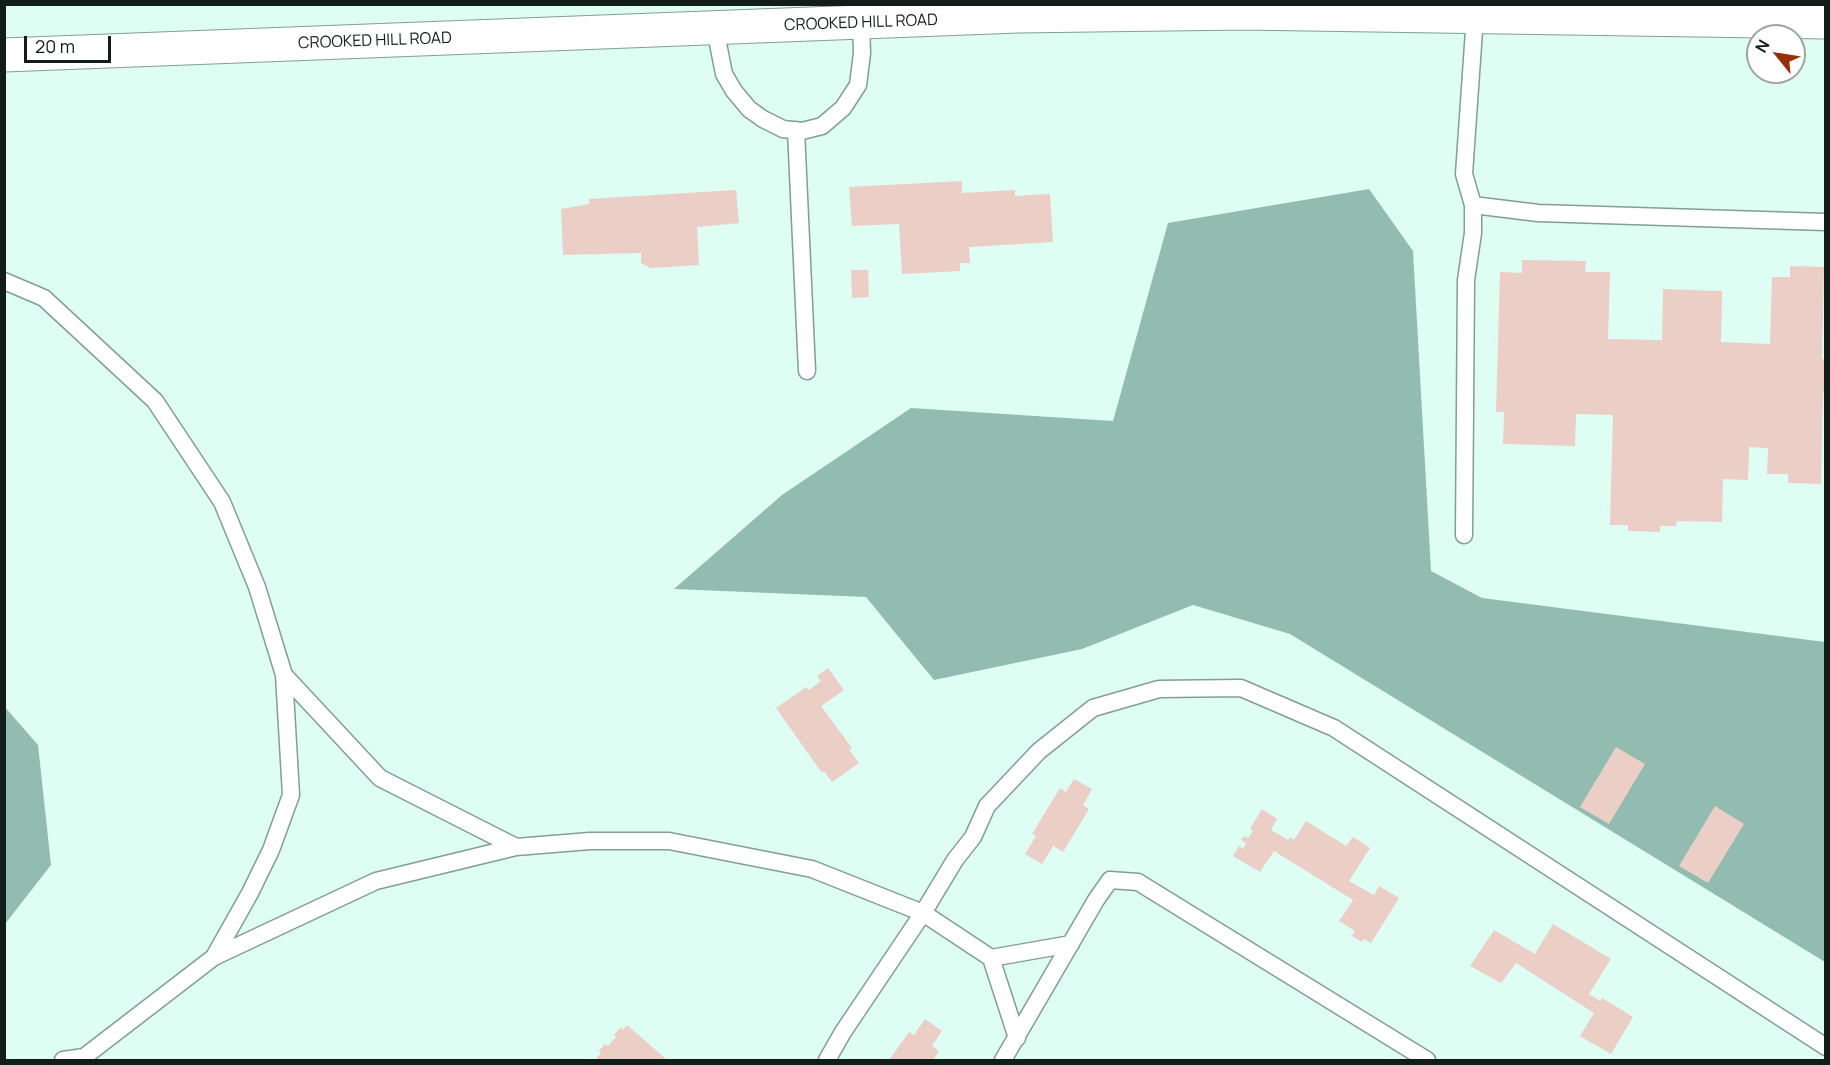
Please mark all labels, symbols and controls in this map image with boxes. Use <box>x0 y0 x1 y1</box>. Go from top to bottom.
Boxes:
street label: CROOKED HILL ROAD <box>784 11 938 35</box>
scale bar <box>27 24 114 62</box>
north arrow <box>1746 24 1806 84</box>
street label: CROOKED HILL ROAD <box>298 29 452 53</box>
text: 20 m <box>35 34 75 58</box>
text: N <box>1750 36 1775 56</box>

